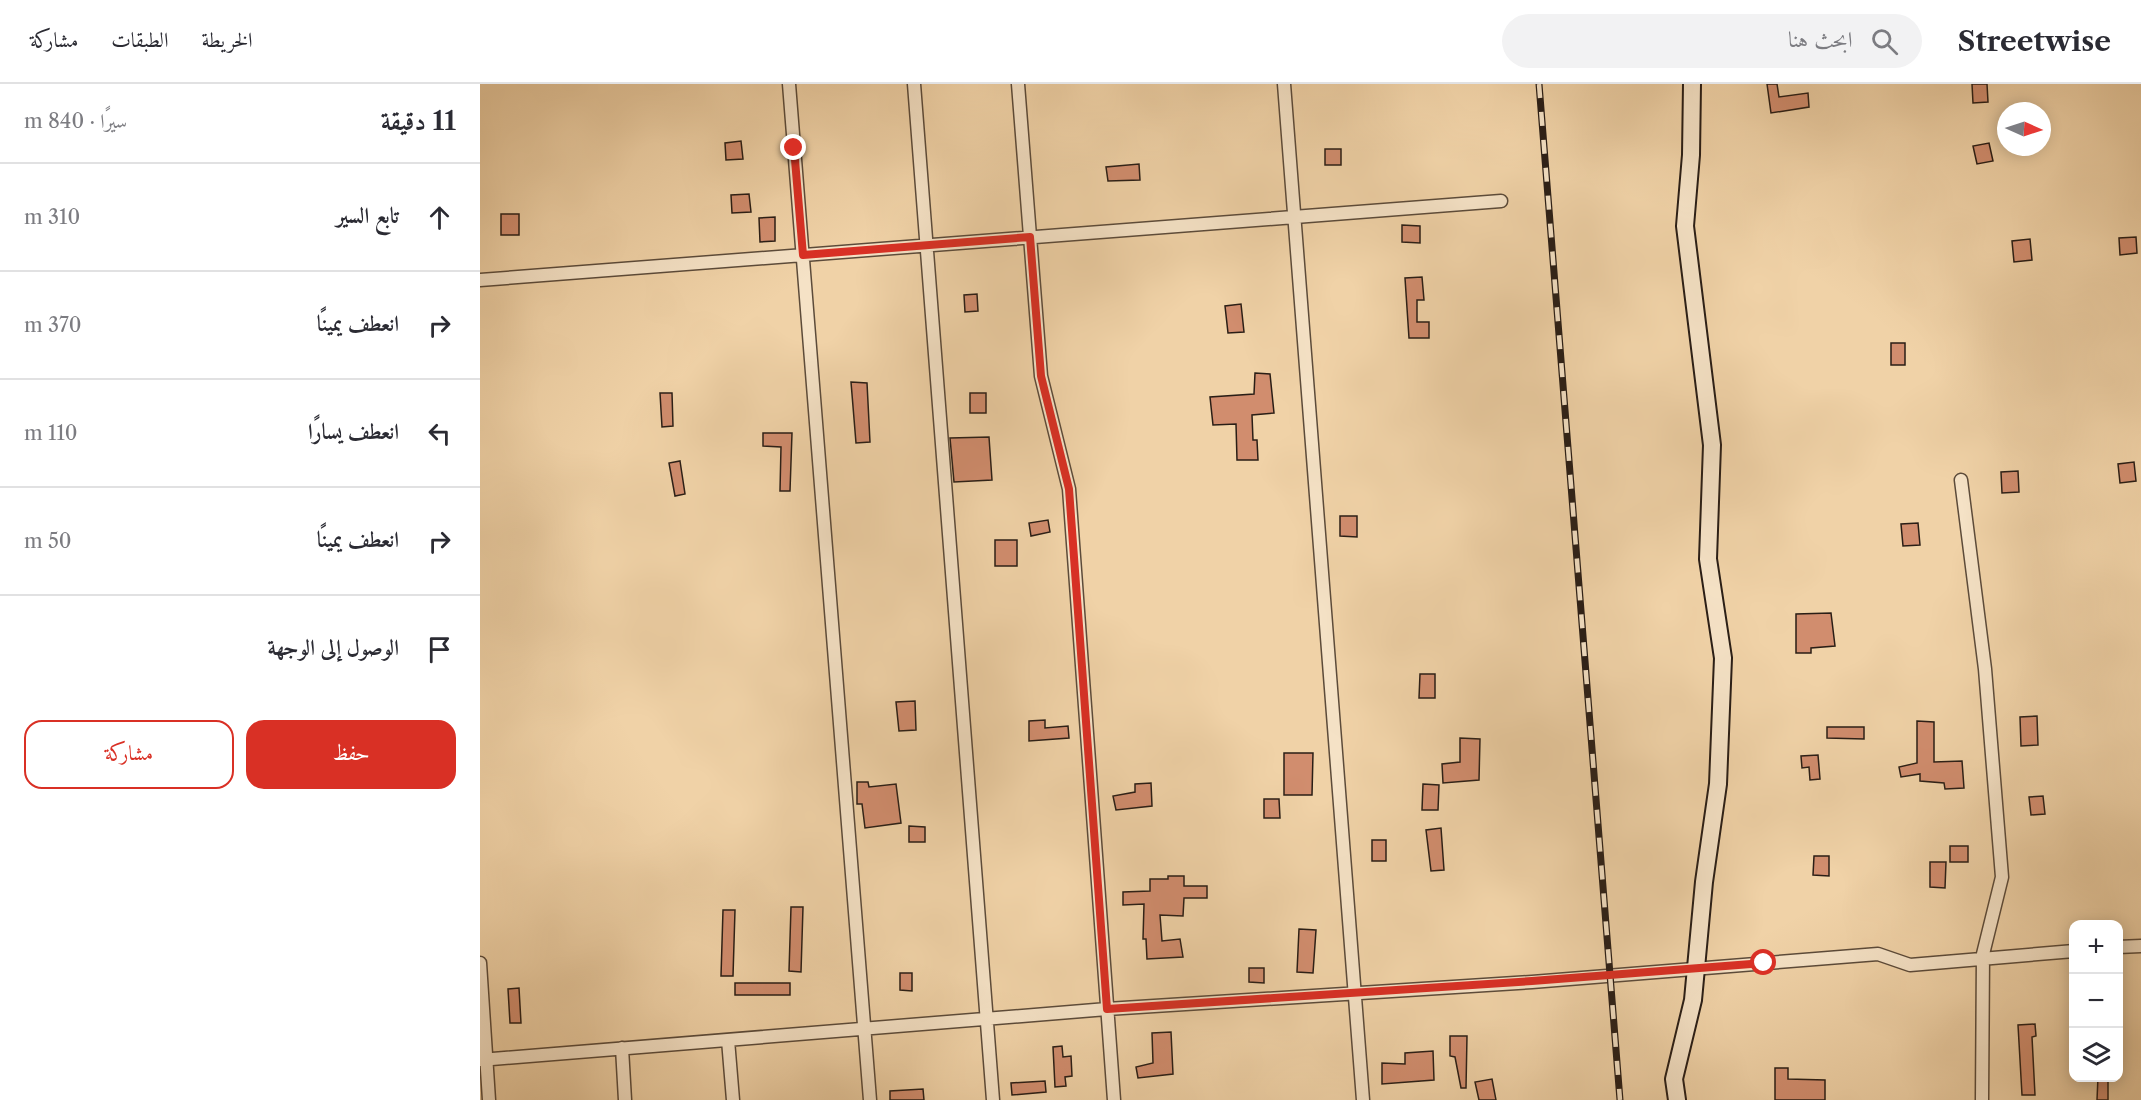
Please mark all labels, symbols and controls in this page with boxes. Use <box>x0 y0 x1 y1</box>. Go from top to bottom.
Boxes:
search box <box>1502 14 1922 68</box>
text: Streetwise <box>1958 24 2111 58</box>
icon: search <box>1868 25 1901 58</box>
text: ابحث هنا <box>1788 26 1853 53</box>
text: مشاركة <box>30 27 78 52</box>
text: الطبقات <box>111 27 168 52</box>
text: الخريطة <box>201 27 253 52</box>
north arrow <box>1997 102 2051 156</box>
text: 11 دقيقة <box>381 105 456 137</box>
text: سيرًا · 840 m <box>24 109 127 133</box>
route end <box>780 134 806 160</box>
icon: ahead <box>423 201 456 234</box>
text: تابع السير <box>336 202 399 229</box>
text: 310 m <box>24 205 80 229</box>
icon: right <box>423 309 456 342</box>
text: انعطف يمينًا <box>317 310 399 337</box>
text: 370 m <box>24 313 82 337</box>
icon: left <box>423 417 456 450</box>
text: انعطف يسارًا <box>308 418 399 445</box>
text: 110 m <box>24 421 77 445</box>
icon: right <box>423 525 456 558</box>
text: انعطف يمينًا <box>317 526 399 553</box>
text: 50 m <box>24 529 72 553</box>
icon: arrive <box>423 633 456 666</box>
text: الوصول إلى الوجهة <box>267 634 399 661</box>
button: مشاركة <box>24 720 234 789</box>
button: حفظ <box>246 720 456 789</box>
map controls <box>2069 920 2123 1082</box>
button: + <box>2069 920 2123 974</box>
route start <box>1750 949 1776 975</box>
button: − <box>2069 974 2123 1028</box>
button: layers <box>2069 1028 2123 1082</box>

